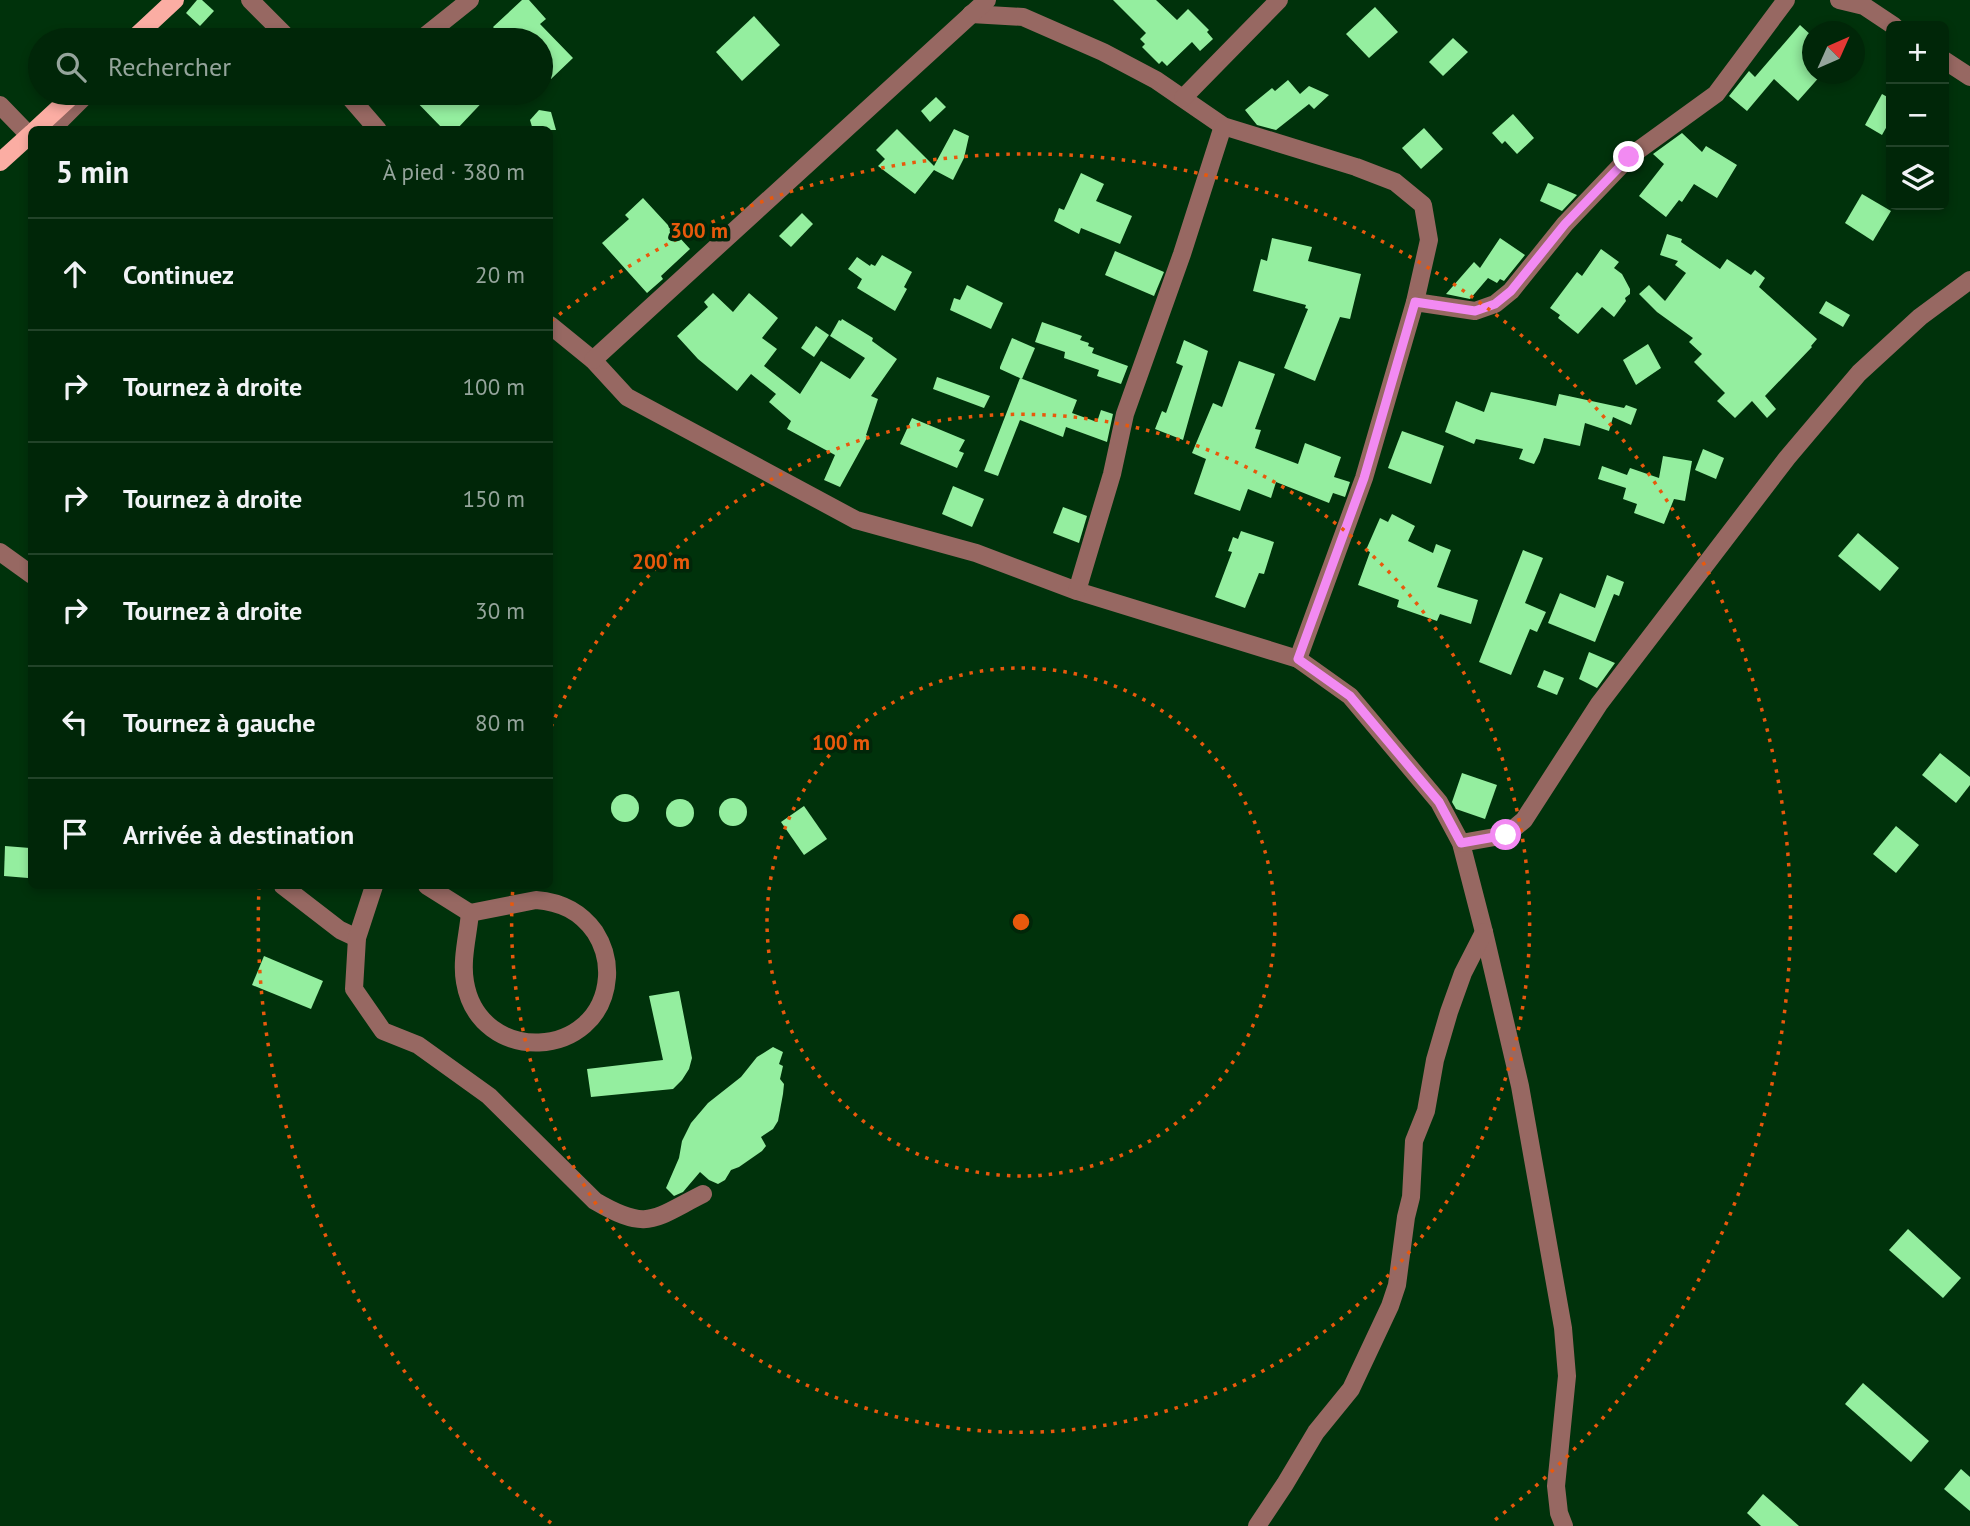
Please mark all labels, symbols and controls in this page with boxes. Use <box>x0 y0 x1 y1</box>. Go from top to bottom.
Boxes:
north arrow <box>1802 21 1865 84</box>
map controls <box>1886 21 1949 210</box>
button: + <box>1886 21 1949 84</box>
search box <box>28 28 553 105</box>
icon: search <box>52 48 90 86</box>
text: Rechercher <box>108 50 231 83</box>
button: − <box>1886 84 1949 147</box>
route end <box>1613 141 1644 172</box>
button: layers <box>1886 147 1949 210</box>
text: 5 min <box>56 152 129 191</box>
text: À pied · 380 m <box>383 157 525 186</box>
text: 300 m <box>670 217 728 244</box>
icon: ahead <box>56 255 94 293</box>
text: Continuez <box>123 258 234 291</box>
text: 20 m <box>475 260 525 289</box>
icon: right <box>56 367 94 405</box>
text: Tournez à droite <box>123 370 302 403</box>
text: 100 m <box>463 372 525 401</box>
icon: right <box>56 479 94 517</box>
text: Tournez à droite <box>123 482 302 515</box>
text: 150 m <box>463 484 525 513</box>
text: 200 m <box>632 548 690 575</box>
icon: right <box>56 591 94 629</box>
text: Tournez à droite <box>123 594 302 627</box>
text: 30 m <box>475 596 525 625</box>
icon: left <box>56 703 94 741</box>
text: Tournez à gauche <box>123 706 315 739</box>
text: 80 m <box>475 708 525 737</box>
text: 100 m <box>812 729 870 756</box>
icon: arrive <box>56 815 94 853</box>
text: Arrivée à destination <box>123 818 354 851</box>
route start <box>1490 819 1521 850</box>
centre of rings <box>1009 910 1033 934</box>

